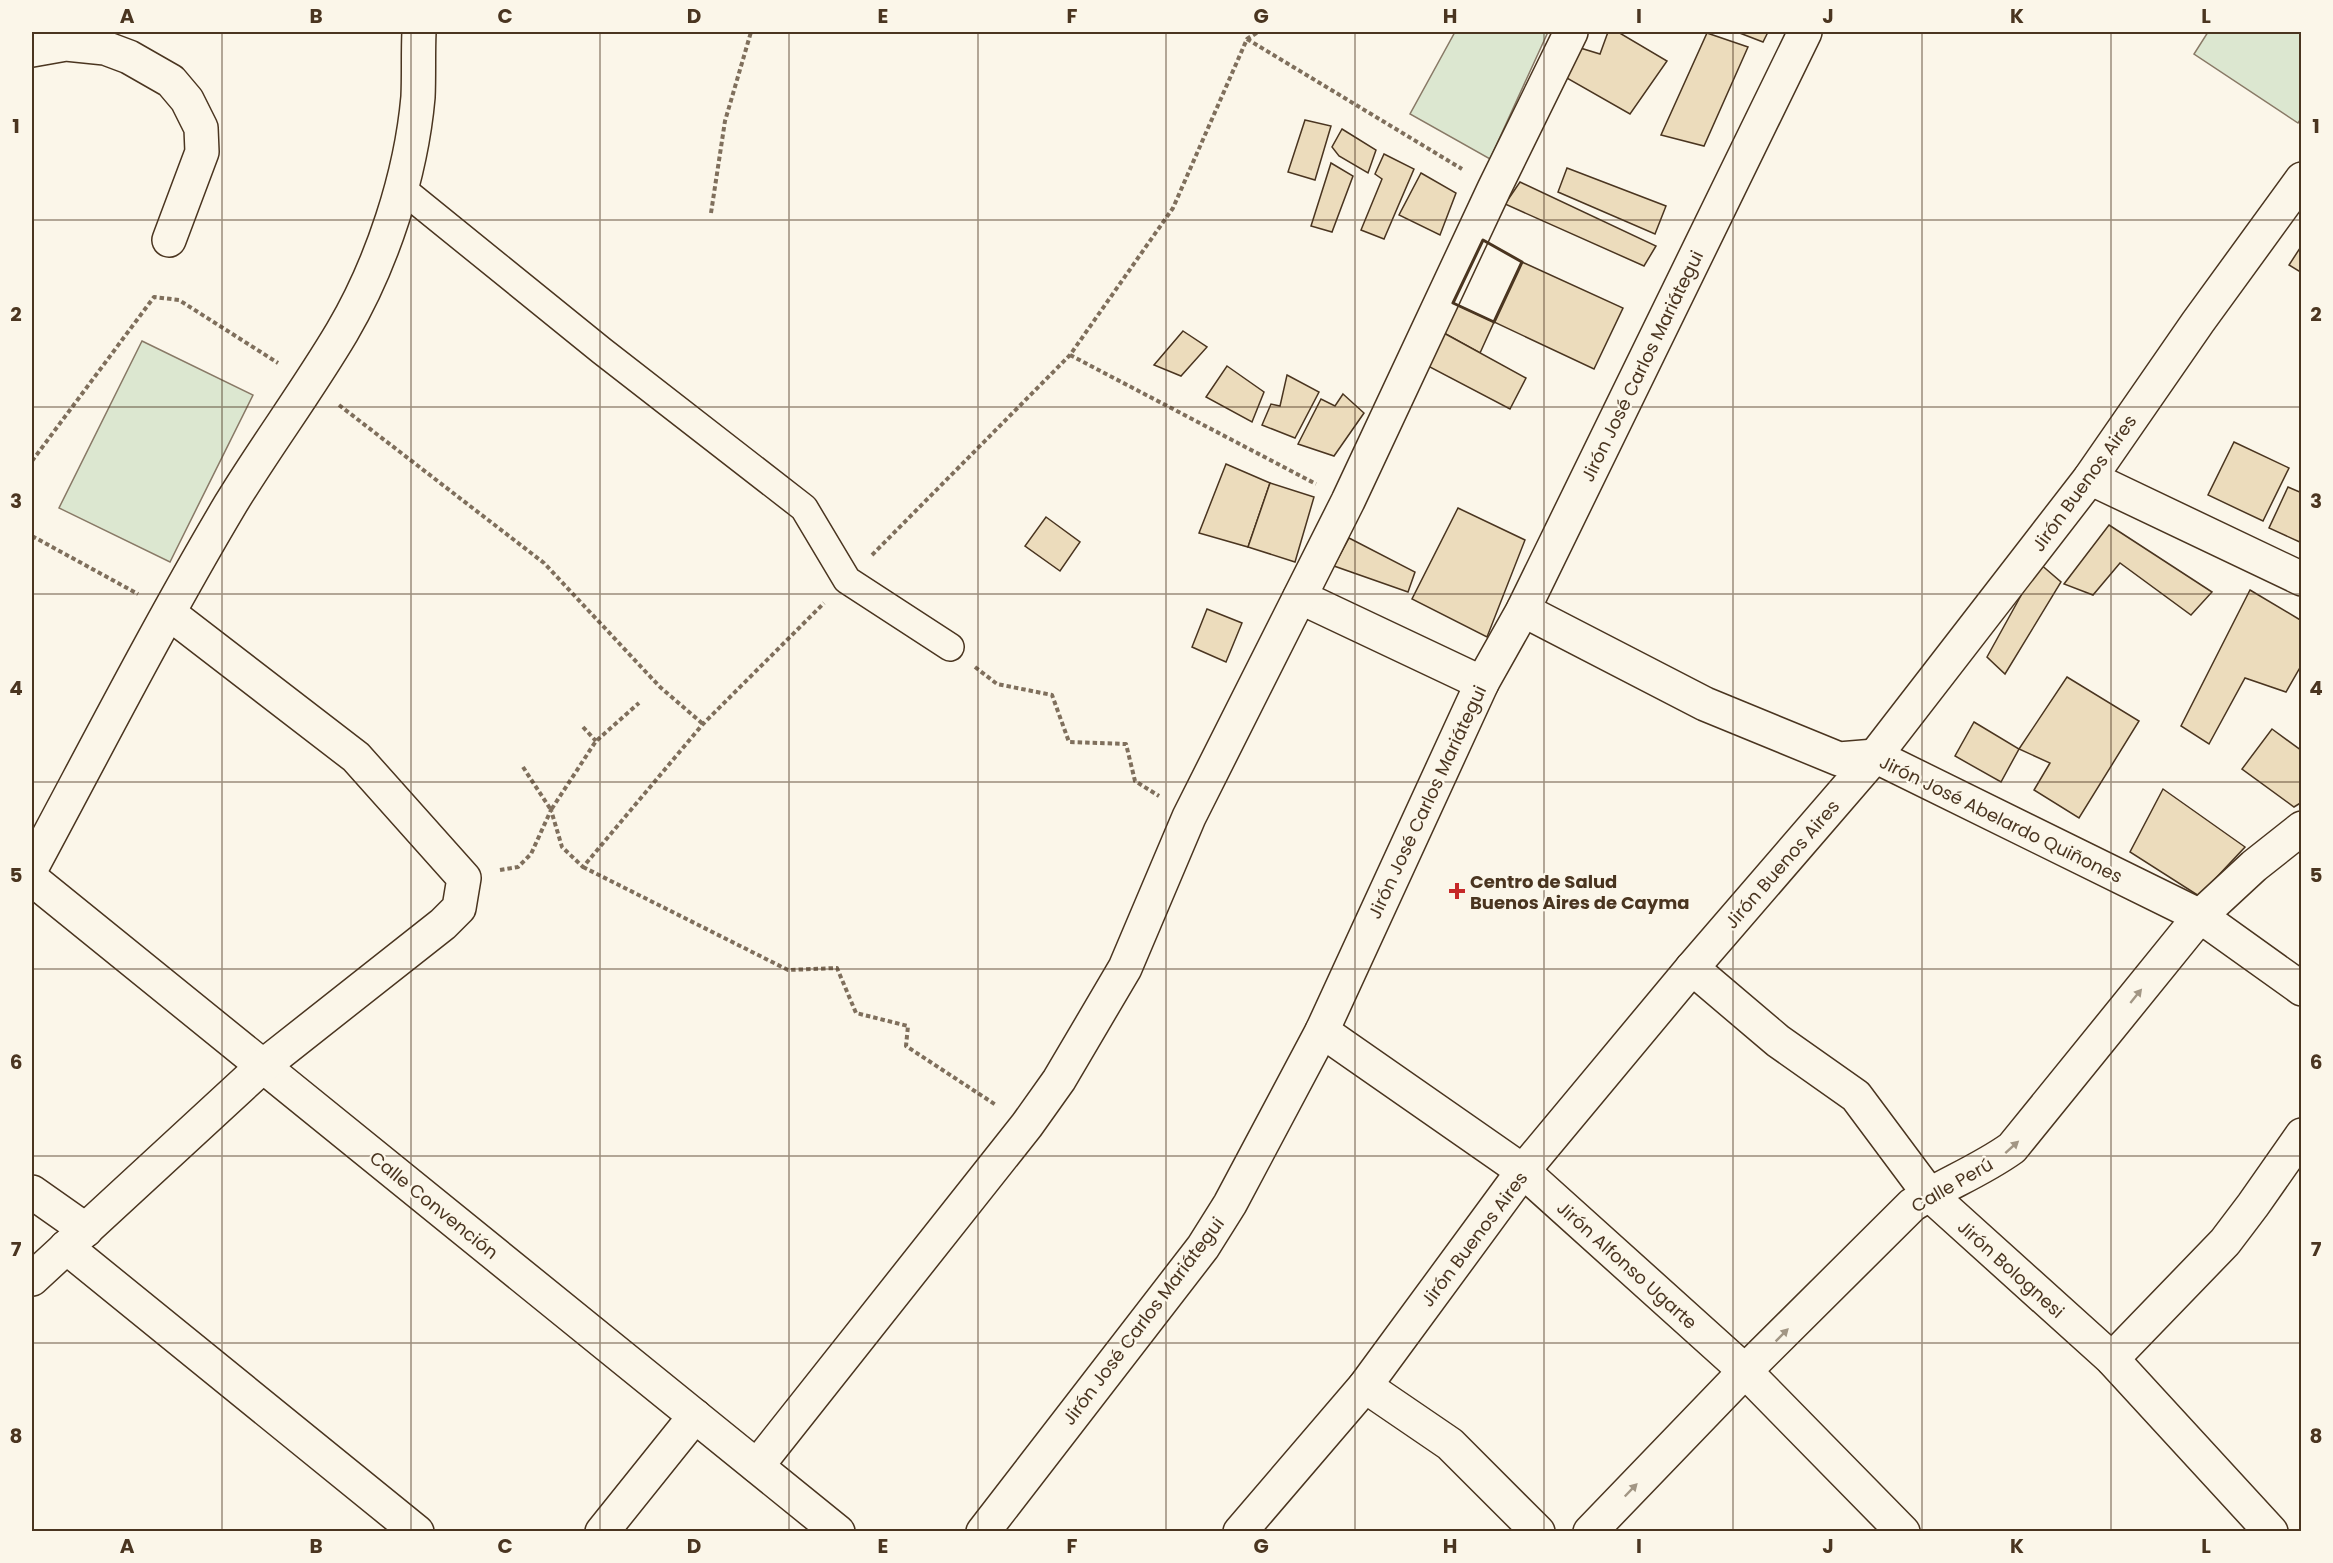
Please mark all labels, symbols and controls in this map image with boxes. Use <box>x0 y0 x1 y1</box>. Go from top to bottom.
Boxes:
text: A <box>120 2 135 30</box>
text: B <box>309 2 323 30</box>
text: C <box>497 2 513 30</box>
text: D <box>687 2 701 30</box>
text: E <box>878 2 888 30</box>
text: F <box>1067 2 1078 30</box>
text: G <box>1253 2 1269 30</box>
text: H <box>1443 2 1457 30</box>
text: I <box>1636 2 1642 30</box>
text: J <box>1822 2 1834 30</box>
text: K <box>2010 2 2024 30</box>
text: L <box>2201 2 2211 30</box>
text: 1 <box>12 112 20 140</box>
text: 1 <box>2312 112 2320 140</box>
street label: Jirón José Carlos Mariátegui <box>1575 246 1709 486</box>
text: 2 <box>10 300 22 328</box>
text: 2 <box>2310 300 2322 328</box>
street label: Jirón Buenos Aires <box>2026 410 2142 556</box>
text: 3 <box>10 487 22 515</box>
text: 3 <box>2310 487 2322 515</box>
text: 4 <box>9 674 23 702</box>
text: 4 <box>2309 674 2323 702</box>
street label: Jirón José Carlos Mariátegui <box>1362 681 1492 923</box>
street label: Jirón José Abelardo Quiñones <box>1875 749 2127 889</box>
street label: Jirón Buenos Aires <box>1719 794 1845 934</box>
text: 5 <box>10 861 23 889</box>
text: 5 <box>2310 861 2323 889</box>
place label: Centro de Salud Buenos Aires de Cayma <box>1470 869 1690 915</box>
marker: Centro de Salud Buenos Aires de Cayma <box>1448 882 1466 900</box>
one-way arrow <box>2129 989 2141 1004</box>
text: 6 <box>10 1048 22 1076</box>
text: 6 <box>2310 1048 2322 1076</box>
one-way arrow <box>2004 1140 2019 1154</box>
street label: Calle Convención <box>364 1145 504 1265</box>
street label: Calle Perú <box>1906 1151 1998 1219</box>
street label: Jirón Buenos Aires <box>1415 1166 1533 1312</box>
street label: Jirón Alfonso Ugarte <box>1551 1195 1703 1335</box>
street label: Jirón José Carlos Mariátegui <box>1056 1212 1230 1430</box>
street label: Jirón Bolognesi <box>1952 1214 2070 1324</box>
text: 7 <box>11 1235 22 1263</box>
text: 7 <box>2311 1235 2322 1263</box>
one-way arrow <box>1774 1328 1789 1342</box>
text: 8 <box>10 1422 22 1450</box>
text: 8 <box>2310 1422 2322 1450</box>
one-way arrow <box>1624 1483 1638 1497</box>
text: A <box>120 1532 135 1560</box>
text: B <box>309 1532 323 1560</box>
text: C <box>497 1532 513 1560</box>
text: D <box>687 1532 701 1560</box>
text: E <box>878 1532 888 1560</box>
text: F <box>1067 1532 1078 1560</box>
text: G <box>1253 1532 1269 1560</box>
text: H <box>1443 1532 1457 1560</box>
text: I <box>1636 1532 1642 1560</box>
text: J <box>1822 1532 1834 1560</box>
text: K <box>2010 1532 2024 1560</box>
text: L <box>2201 1532 2211 1560</box>

